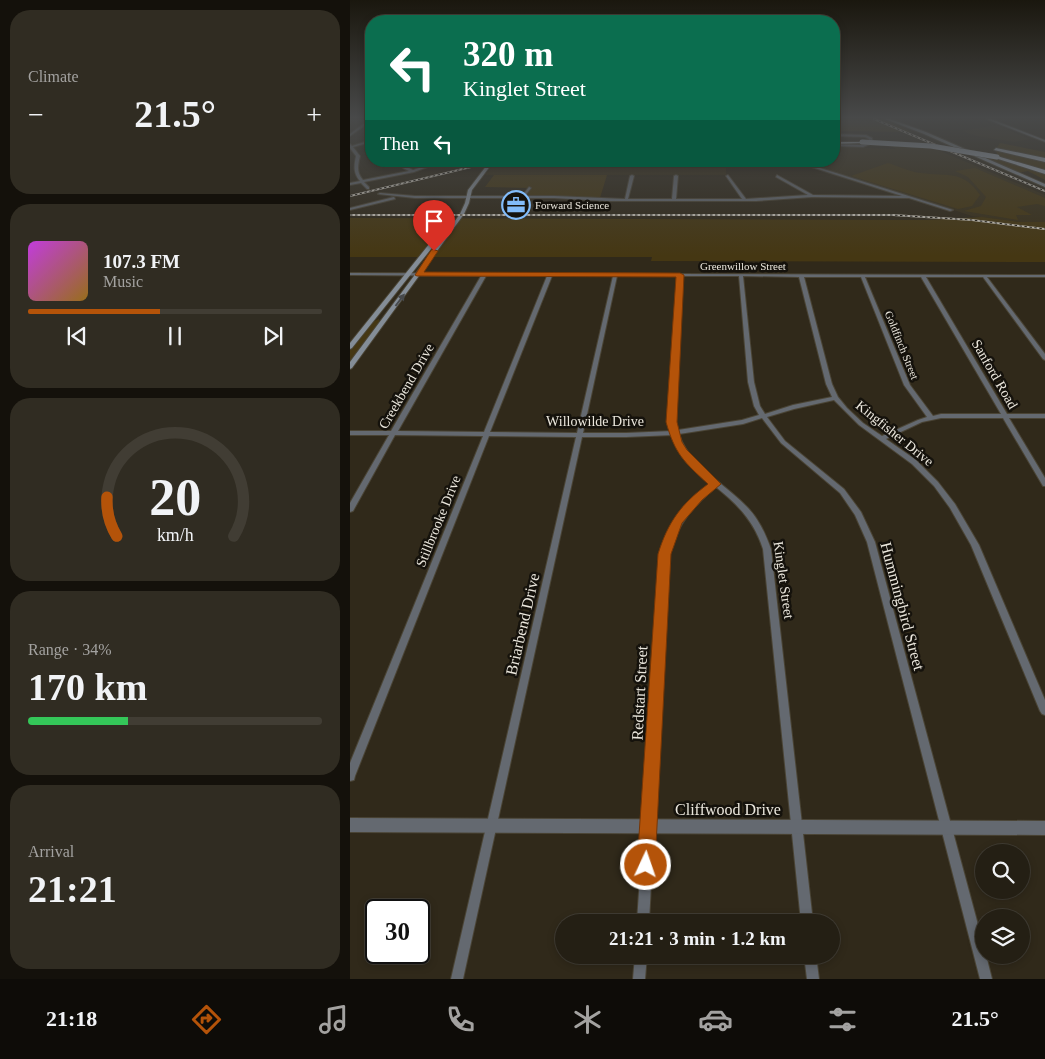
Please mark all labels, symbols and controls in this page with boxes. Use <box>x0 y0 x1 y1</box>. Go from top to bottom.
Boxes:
icon: left <box>380 35 445 100</box>
text: 320 m <box>463 35 553 74</box>
text: Climate <box>28 68 79 85</box>
text: Kinglet Street <box>463 76 586 101</box>
text: 21.5° <box>134 93 216 135</box>
text: − <box>28 99 44 130</box>
text: + <box>306 99 322 130</box>
icon: left <box>429 130 457 158</box>
text: Then <box>380 133 419 154</box>
office icon: Forward Science <box>501 190 531 220</box>
place label: Forward Science <box>535 199 609 211</box>
pin <box>413 200 455 251</box>
icon: arrive <box>420 207 448 235</box>
text: 107.3 FM <box>103 251 180 272</box>
street label: Greenwillow Street <box>700 260 786 272</box>
text: Music <box>103 273 143 290</box>
one-way arrow <box>395 293 405 307</box>
street label: Goldfinch Street <box>883 309 921 381</box>
icon: previous <box>63 322 91 350</box>
icon: pause <box>161 322 189 350</box>
icon: next <box>259 322 287 350</box>
street label: Sanford Road <box>969 337 1020 412</box>
street label: Creekbend Drive <box>376 341 437 432</box>
street label: Kingfisher Drive <box>853 398 936 469</box>
street label: Willowilde Drive <box>546 414 644 429</box>
text: 20 <box>149 469 201 526</box>
street label: Stillbrooke Drive <box>413 473 464 569</box>
text: km/h <box>157 525 193 545</box>
street label: Kinglet Street <box>771 540 796 620</box>
street label: Hummingbird Street <box>876 540 928 673</box>
street label: Briarbend Drive <box>502 571 543 677</box>
text: Range · 34% <box>28 641 112 658</box>
street label: Redstart Street <box>629 645 650 741</box>
text: 170 km <box>28 666 147 708</box>
street label: Cliffwood Drive <box>675 801 781 818</box>
position arrow <box>619 838 671 890</box>
text: Arrival <box>28 843 74 860</box>
map controls <box>975 844 1030 964</box>
button: search <box>975 844 1030 899</box>
text: 21:21 <box>28 868 117 910</box>
speed limit sign: 30 <box>365 899 430 964</box>
button: layers <box>975 909 1030 964</box>
text: 21:21 · 3 min · 1.2 km <box>609 928 786 949</box>
icon: directions <box>189 1002 224 1037</box>
icon: music <box>316 1002 351 1037</box>
icon: phone <box>443 1002 478 1037</box>
icon: climate <box>570 1002 605 1037</box>
icon: car <box>698 1002 733 1037</box>
icon: filters <box>825 1002 860 1037</box>
text: 21:18 <box>46 1006 97 1031</box>
text: 21.5° <box>952 1006 999 1031</box>

